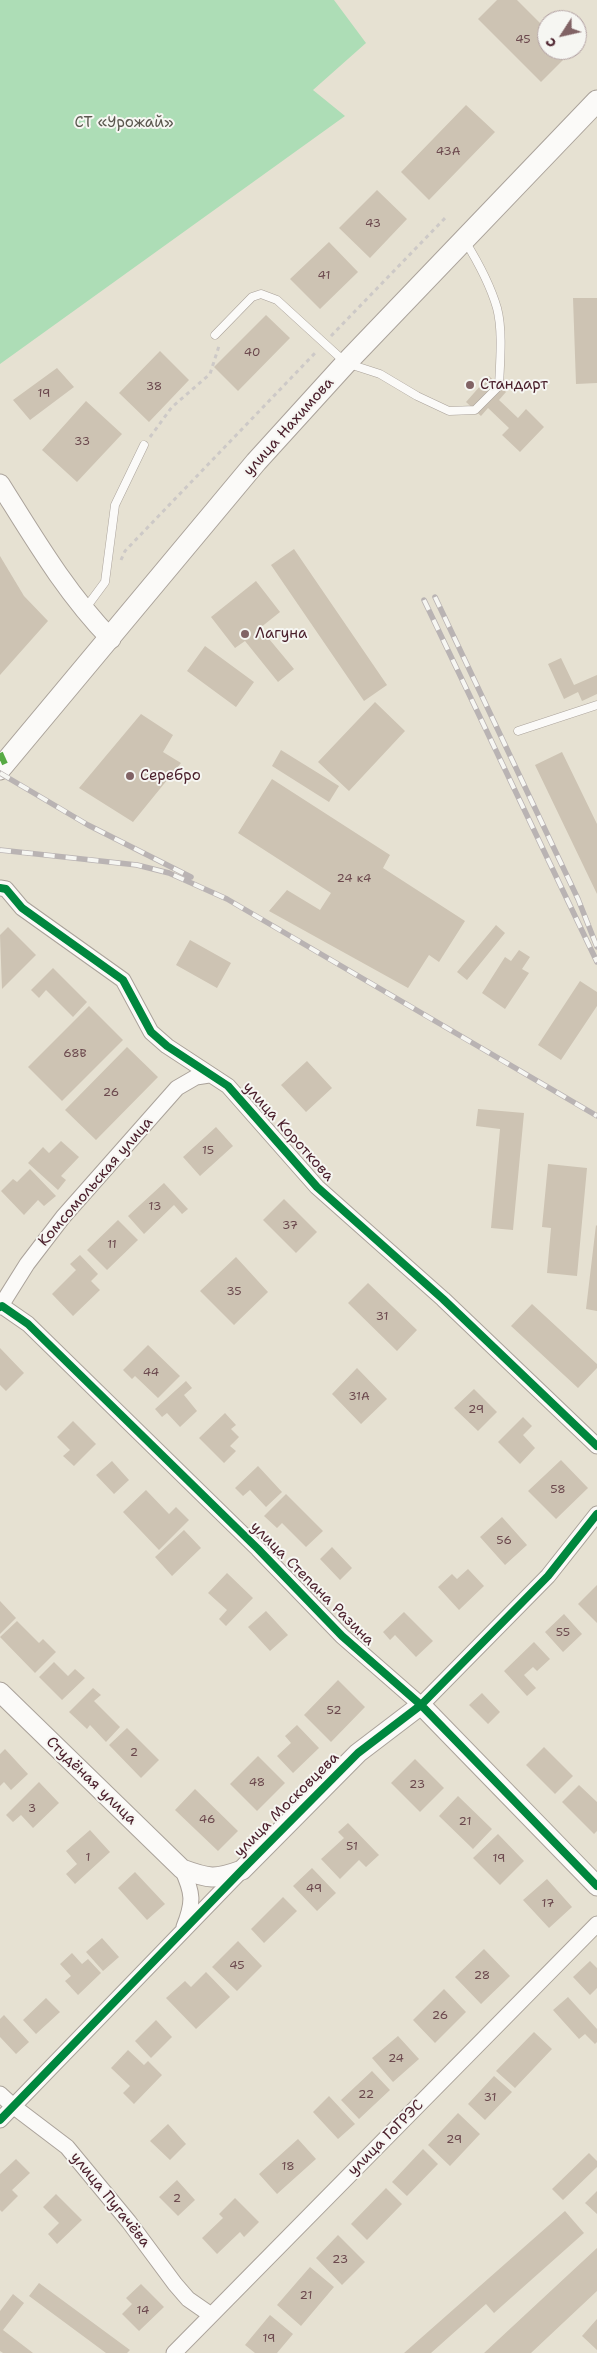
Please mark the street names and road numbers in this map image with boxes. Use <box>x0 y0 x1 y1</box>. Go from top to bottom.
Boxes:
street label: улица Нахимова <box>240 374 338 480</box>
street label: улица Короткова <box>239 1079 337 1185</box>
street label: Комсомольская улица <box>35 1114 157 1250</box>
street label: улица Степана Разина <box>246 1518 378 1650</box>
street label: Студёная улица <box>42 1733 140 1829</box>
street label: улица Московцева <box>231 1749 343 1861</box>
street label: улица ГоГРЭС <box>344 2096 428 2180</box>
street label: улица Пугачёва <box>66 2149 154 2251</box>

